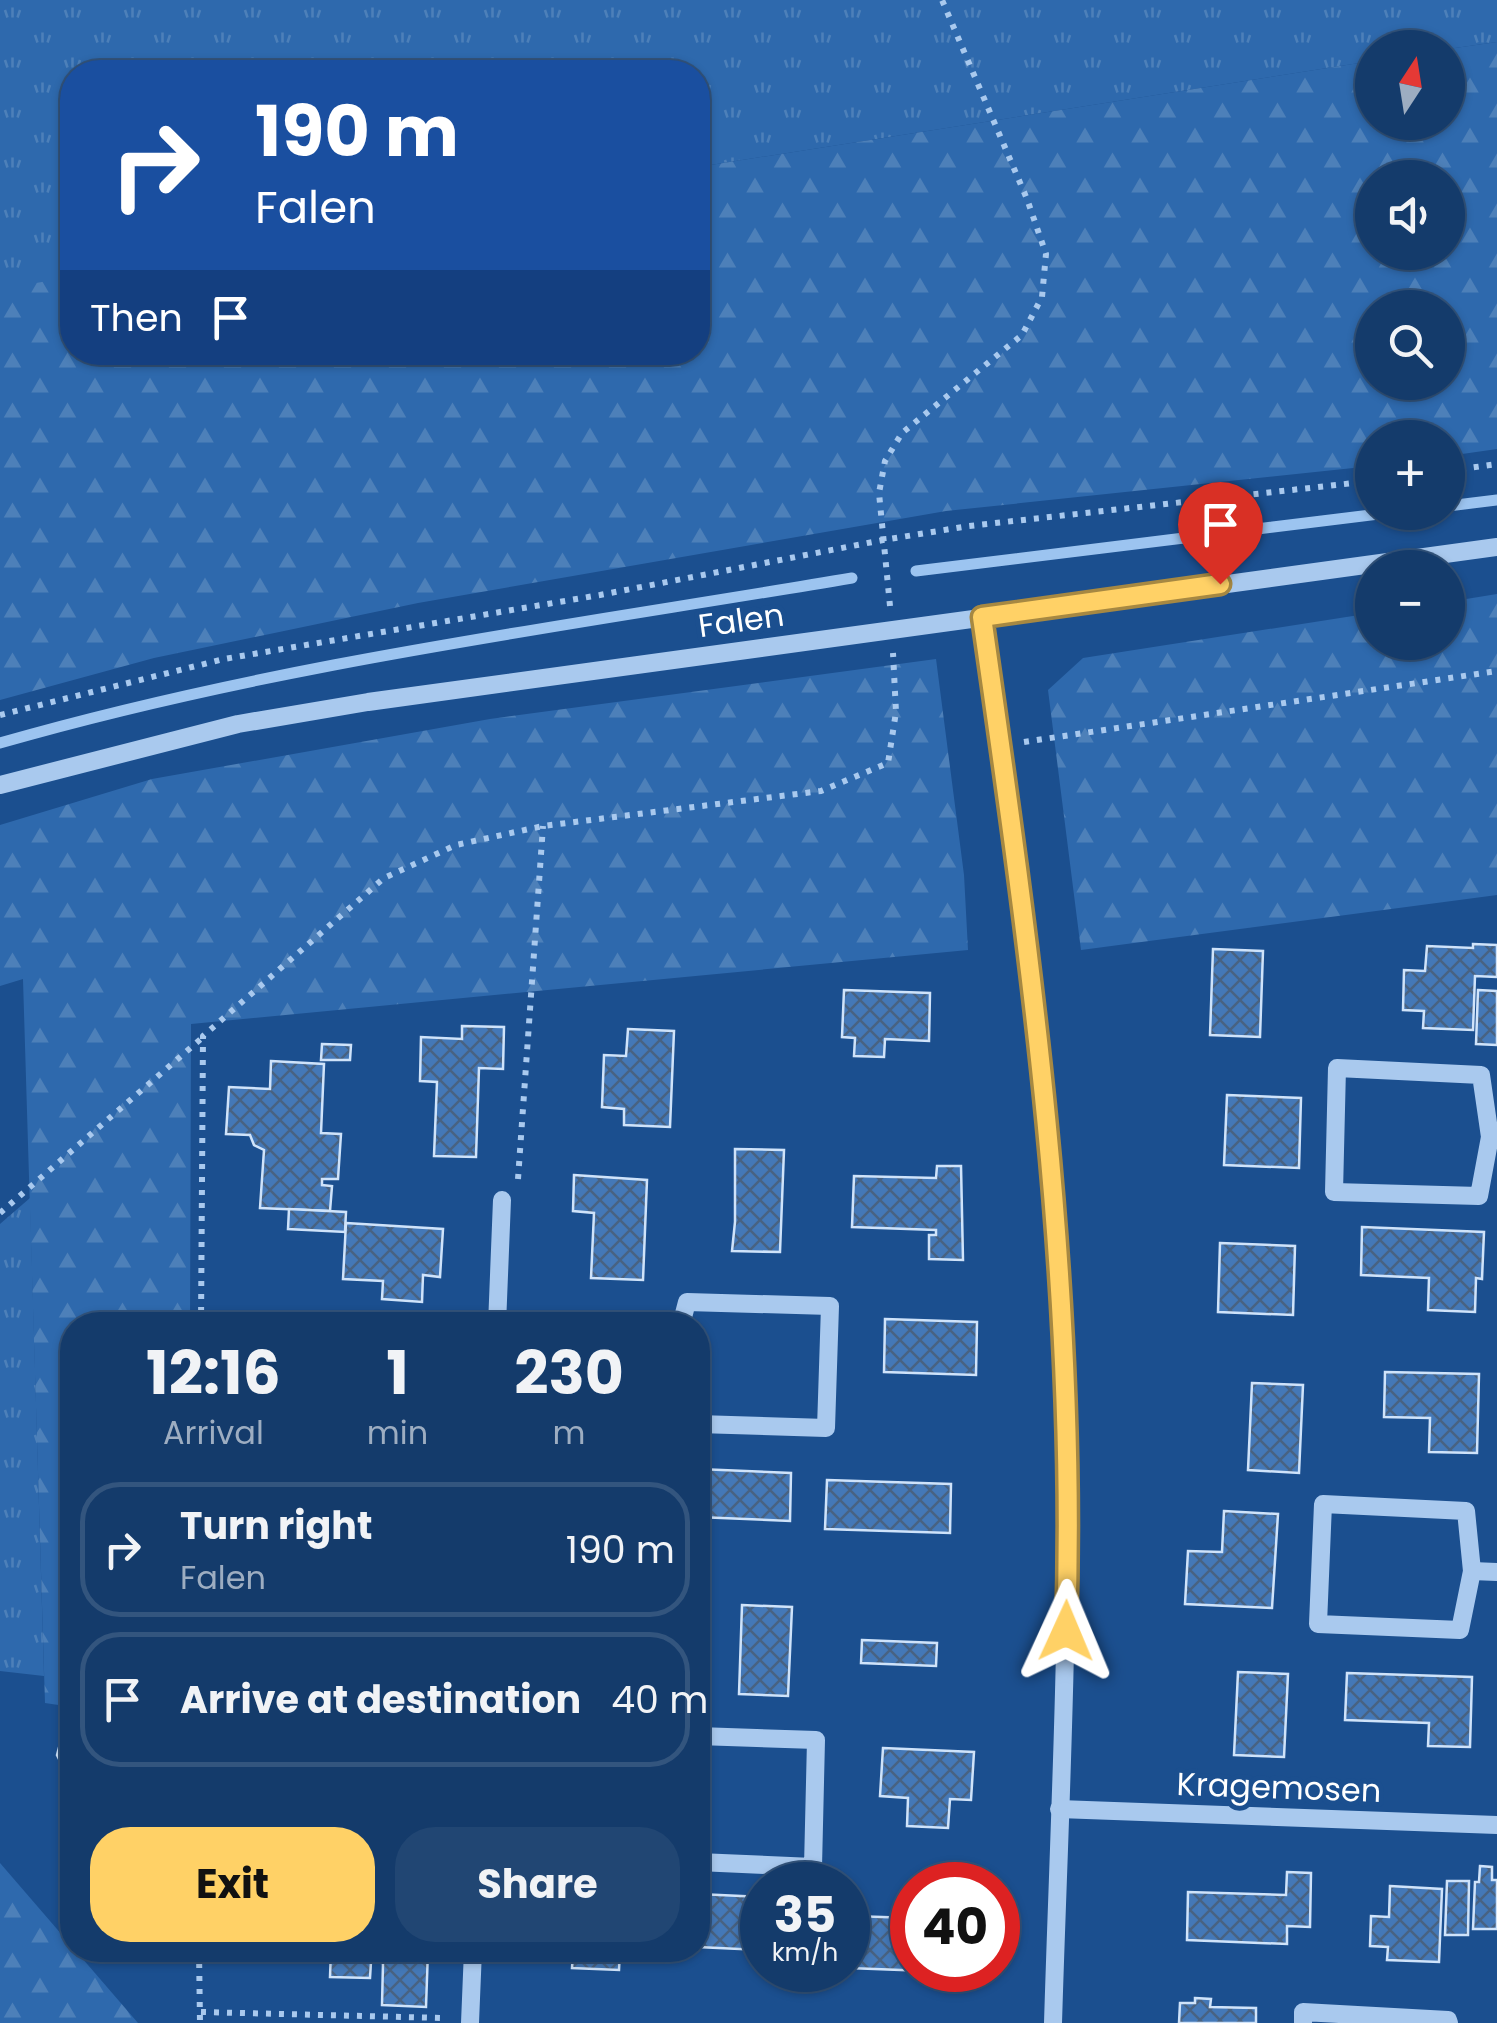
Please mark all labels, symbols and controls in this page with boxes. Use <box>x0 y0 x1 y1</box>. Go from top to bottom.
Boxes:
north arrow <box>1355 30 1465 140</box>
map controls <box>1355 30 1465 660</box>
text: 190 m <box>255 82 459 181</box>
icon: right <box>90 100 220 230</box>
button: sound <box>1355 160 1465 270</box>
text: Falen <box>255 176 376 239</box>
icon: arrive <box>203 290 258 345</box>
button: search <box>1355 290 1465 400</box>
text: Then <box>90 291 183 344</box>
button: + <box>1355 420 1465 530</box>
pin <box>1178 482 1263 585</box>
icon: arrive <box>1193 497 1248 552</box>
button: − <box>1355 550 1465 660</box>
street label: Falen <box>695 592 787 648</box>
text: 12:16 <box>146 1331 281 1415</box>
text: 1 <box>386 1331 409 1415</box>
text: 230 <box>514 1331 624 1415</box>
text: Arrival <box>163 1410 264 1455</box>
text: min <box>367 1410 428 1455</box>
text: m <box>553 1410 586 1455</box>
text: Turn right <box>180 1499 372 1552</box>
icon: right <box>95 1522 150 1577</box>
text: 190 m <box>566 1523 675 1576</box>
text: Falen <box>180 1555 266 1600</box>
position arrow <box>1014 1579 1118 1683</box>
icon: arrive <box>95 1672 150 1727</box>
text: Arrive at destination <box>180 1673 581 1726</box>
text: 40 m <box>611 1673 708 1726</box>
street label: Kragemosen <box>1176 1761 1382 1813</box>
button: Exit <box>90 1827 375 1942</box>
button: Share <box>395 1827 680 1942</box>
speed limit sign: 40 <box>890 1862 1020 1992</box>
text: 35 <box>774 1879 836 1950</box>
text: km/h <box>772 1935 838 1970</box>

